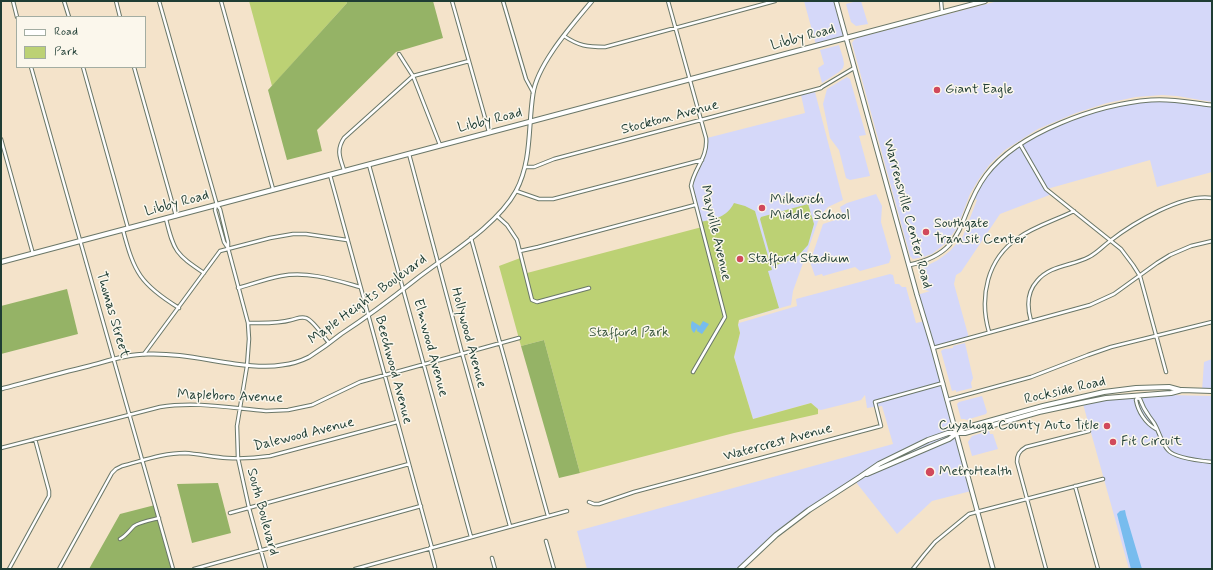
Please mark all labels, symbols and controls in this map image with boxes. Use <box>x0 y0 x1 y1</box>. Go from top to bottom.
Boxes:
legend <box>16 16 146 68</box>
street label: Libby Road <box>769 21 837 55</box>
text: Road <box>54 24 78 40</box>
text: Park <box>54 44 78 60</box>
place label: Giant Eagle <box>945 82 1013 98</box>
marker: Giant Eagle <box>932 85 942 95</box>
street label: Stockton Avenue <box>620 97 720 139</box>
street label: Libby Road <box>456 105 524 137</box>
street label: Warrensville Center Road <box>879 138 935 290</box>
street label: Mayville Avenue <box>696 184 734 282</box>
street label: Libby Road <box>143 187 211 221</box>
place label: Milkovich Middle School <box>770 192 850 224</box>
marker: Milkovich Middle School <box>757 203 767 213</box>
place label: Southgate Transit Center <box>934 216 1027 248</box>
marker: Southgate Transit Center <box>921 227 931 237</box>
street label: Maple Heights Boulevard <box>306 251 430 349</box>
place label: Stafford Stadium <box>748 251 849 267</box>
marker: Stafford Stadium <box>735 254 745 264</box>
street label: Thomas Street <box>92 270 132 360</box>
street label: Hollywood Avenue <box>447 286 489 390</box>
street label: Elmwood Avenue <box>409 297 451 399</box>
street label: Beechwood Avenue <box>370 314 416 426</box>
park label: Stafford Park <box>589 325 669 341</box>
street label: Rockside Road <box>1023 374 1107 408</box>
street label: Mapleboro Avenue <box>177 387 283 407</box>
street label: Dalewood Avenue <box>252 414 356 456</box>
place label: Cuyahoga County Auto Title <box>938 418 1099 434</box>
street label: Watercrest Avenue <box>722 420 834 466</box>
marker: Cuyahoga County Auto Title <box>1102 421 1112 431</box>
place label: Fit Circuit <box>1121 434 1182 450</box>
marker: Fit Circuit <box>1108 437 1118 447</box>
place label: MetroHealth <box>939 464 1012 480</box>
street label: South Boulevard <box>242 466 282 558</box>
marker: MetroHealth <box>924 466 936 478</box>

